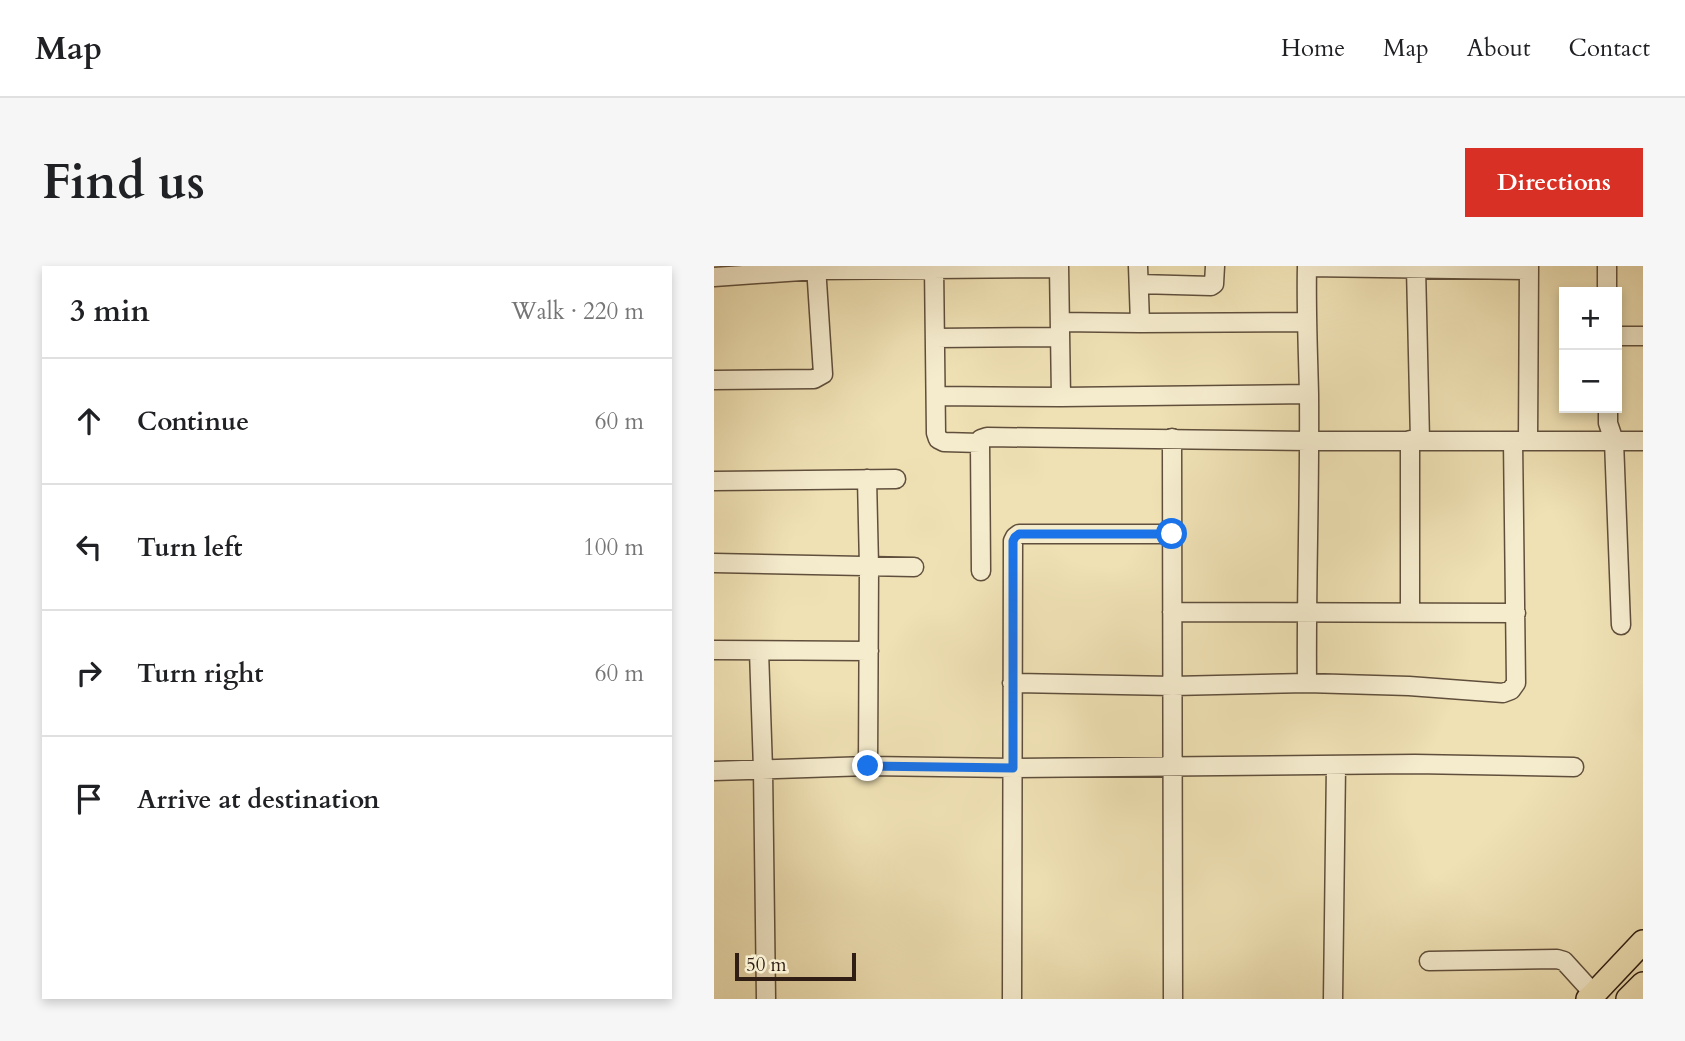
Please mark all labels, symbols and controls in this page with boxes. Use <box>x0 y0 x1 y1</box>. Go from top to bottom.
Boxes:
text: Map <box>35 26 102 71</box>
text: Home <box>1281 32 1345 65</box>
text: Map <box>1383 32 1429 65</box>
text: About <box>1467 32 1531 65</box>
text: Contact <box>1569 32 1650 65</box>
button: Directions <box>1465 148 1643 217</box>
text: Find us <box>42 149 205 216</box>
map controls <box>1559 287 1622 413</box>
button: + <box>1559 287 1622 350</box>
text: 3 min <box>70 291 150 332</box>
text: Walk · 220 m <box>511 296 644 327</box>
button: − <box>1559 350 1622 413</box>
icon: ahead <box>70 402 108 440</box>
text: Continue <box>137 404 249 439</box>
text: 60 m <box>595 406 644 437</box>
route start <box>1156 518 1187 549</box>
icon: left <box>70 528 108 566</box>
text: Turn left <box>137 530 242 565</box>
text: 100 m <box>583 532 644 563</box>
icon: right <box>70 654 108 692</box>
text: Turn right <box>137 656 264 691</box>
text: 60 m <box>595 658 644 689</box>
route end <box>852 750 883 781</box>
icon: arrive <box>70 780 108 818</box>
text: Arrive at destination <box>137 782 380 817</box>
scale bar <box>735 950 856 982</box>
text: 50 m <box>746 952 787 978</box>

